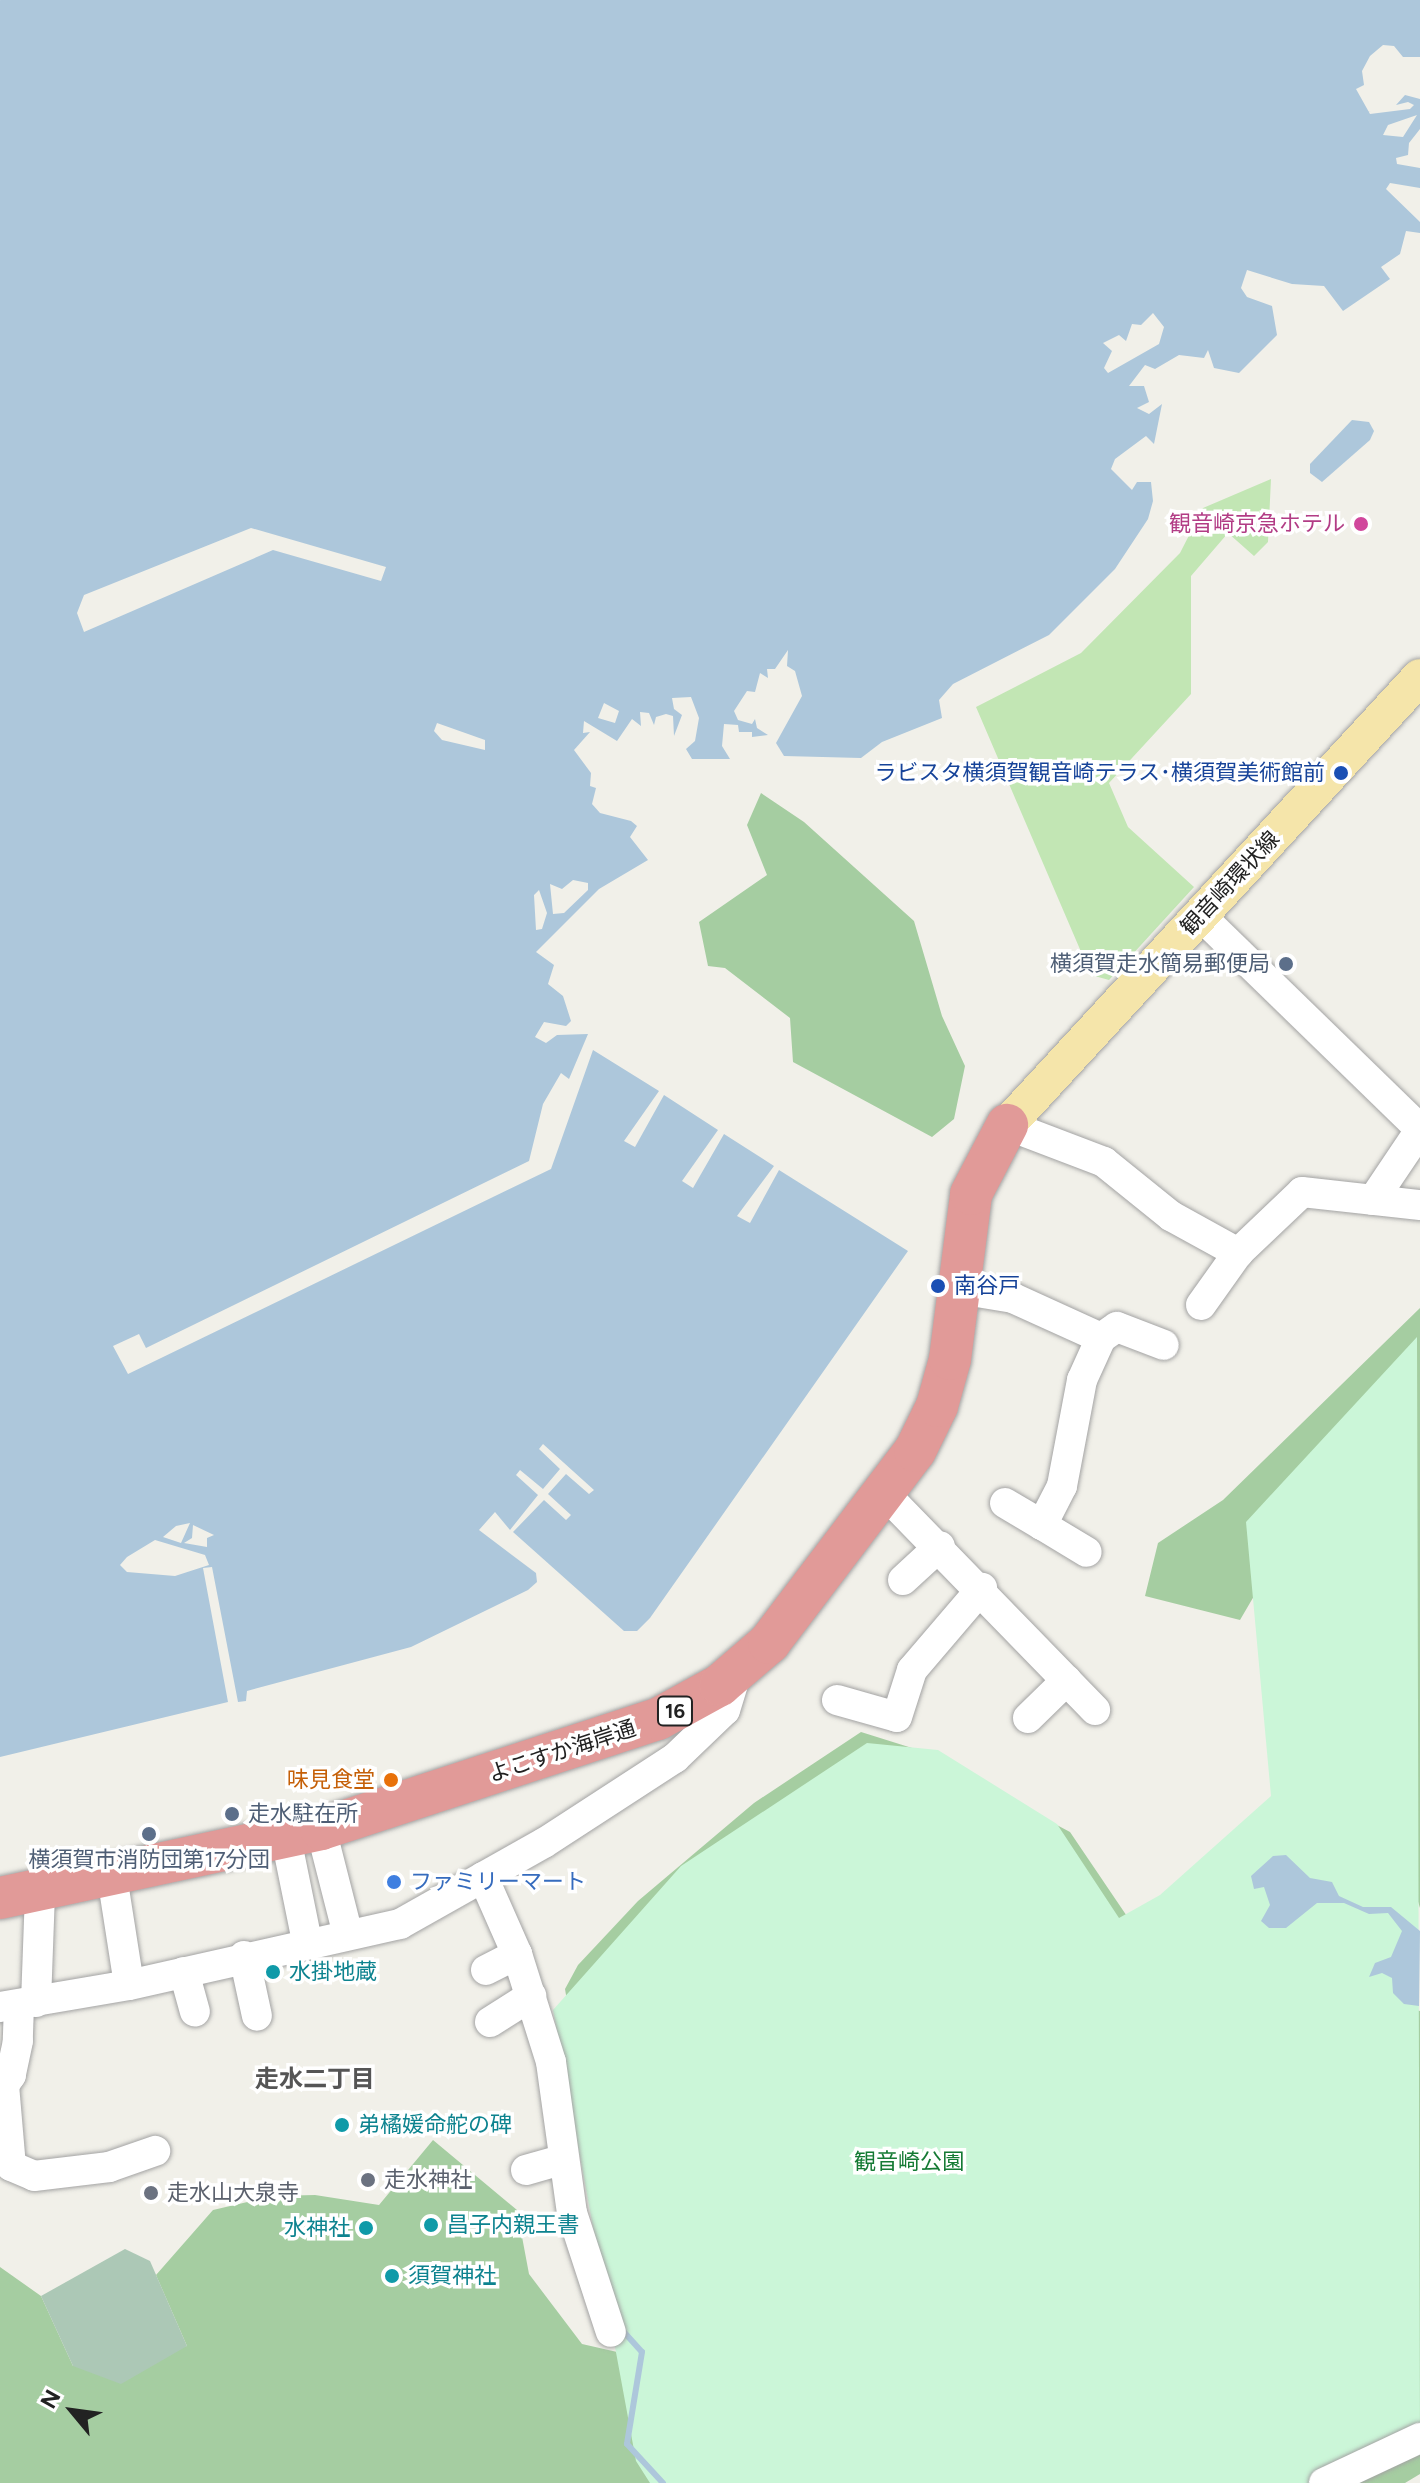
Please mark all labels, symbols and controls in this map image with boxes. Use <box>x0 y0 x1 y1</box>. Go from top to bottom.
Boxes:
place label: 観音崎京急ホテル <box>1169 511 1345 537</box>
marker: 観音崎京急ホテル <box>1352 515 1370 533</box>
place label: ラビスタ横須賀観音崎テラス･横須賀美術館前 <box>874 760 1325 786</box>
marker: ラビスタ横須賀観音崎テラス･横須賀美術館前 <box>1332 764 1350 782</box>
street label: 観音崎環状線 <box>1175 826 1285 940</box>
place label: 横須賀走水簡易郵便局 <box>1050 951 1270 977</box>
marker: 横須賀走水簡易郵便局 <box>1277 955 1295 973</box>
place label: 南谷戸 <box>954 1273 1020 1299</box>
marker: 南谷戸 <box>929 1277 947 1295</box>
road number: 16 <box>655 1695 695 1727</box>
street label: よこすか海岸通 <box>485 1715 639 1787</box>
place label: 味見食堂 <box>287 1767 375 1793</box>
marker: 味見食堂 <box>382 1771 400 1789</box>
place label: 走水駐在所 <box>248 1801 358 1827</box>
marker: 走水駐在所 <box>223 1805 241 1823</box>
marker: 横須賀市消防団第17分団 <box>140 1825 158 1843</box>
place label: 横須賀市消防団第17分団 <box>29 1847 269 1873</box>
place label: ファミリーマート <box>410 1869 586 1895</box>
marker: ファミリーマート <box>385 1873 403 1891</box>
place label: 水掛地蔵 <box>289 1959 377 1985</box>
marker: 水掛地蔵 <box>264 1963 282 1981</box>
district label: 走水二丁目 <box>255 2065 375 2093</box>
place label: 弟橘媛命舵の碑 <box>358 2112 512 2138</box>
marker: 弟橘媛命舵の碑 <box>333 2116 351 2134</box>
park label: 観音崎公園 <box>854 2149 964 2175</box>
place label: 走水神社 <box>384 2167 472 2193</box>
marker: 走水神社 <box>359 2171 377 2189</box>
place label: 走水山大泉寺 <box>167 2180 299 2206</box>
marker: 走水山大泉寺 <box>142 2184 160 2202</box>
place label: 昌子内親王書 <box>447 2212 579 2238</box>
place label: 水神社 <box>284 2215 350 2241</box>
marker: 昌子内親王書 <box>422 2216 440 2234</box>
marker: 水神社 <box>357 2219 375 2237</box>
place label: 須賀神社 <box>408 2263 496 2289</box>
marker: 須賀神社 <box>383 2267 401 2285</box>
north arrow <box>32 2371 112 2451</box>
text: N <box>35 2385 67 2413</box>

